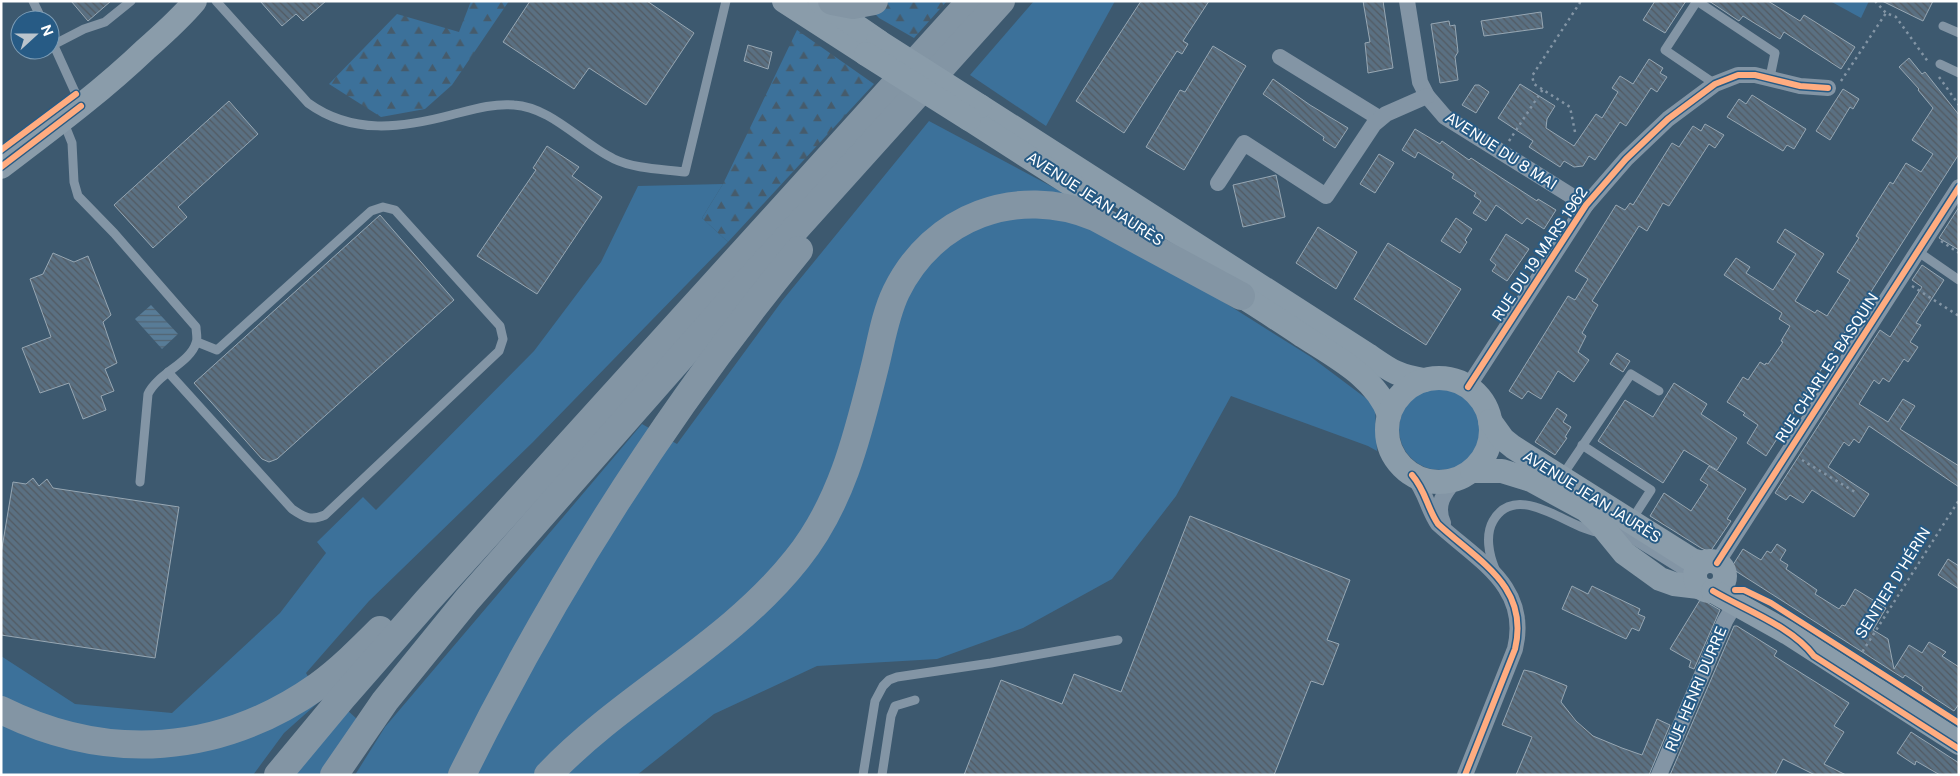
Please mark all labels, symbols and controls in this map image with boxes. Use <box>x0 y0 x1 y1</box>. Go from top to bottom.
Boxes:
north arrow <box>10 10 60 60</box>
text: N <box>38 22 57 38</box>
street label: AVENUE DU 8 MAI <box>1442 108 1560 193</box>
street label: AVENUE JEAN JAURÈS <box>1024 148 1167 249</box>
street label: RUE DU 19 MARS 1962 <box>1488 183 1591 324</box>
street label: RUE CHARLES BASQUIN <box>1772 290 1881 446</box>
street label: AVENUE JEAN JAURÈS <box>1520 447 1664 546</box>
street label: SENTIER D'HÉRIN <box>1852 524 1934 641</box>
street label: RUE HENRI DURRE <box>1662 624 1730 754</box>

